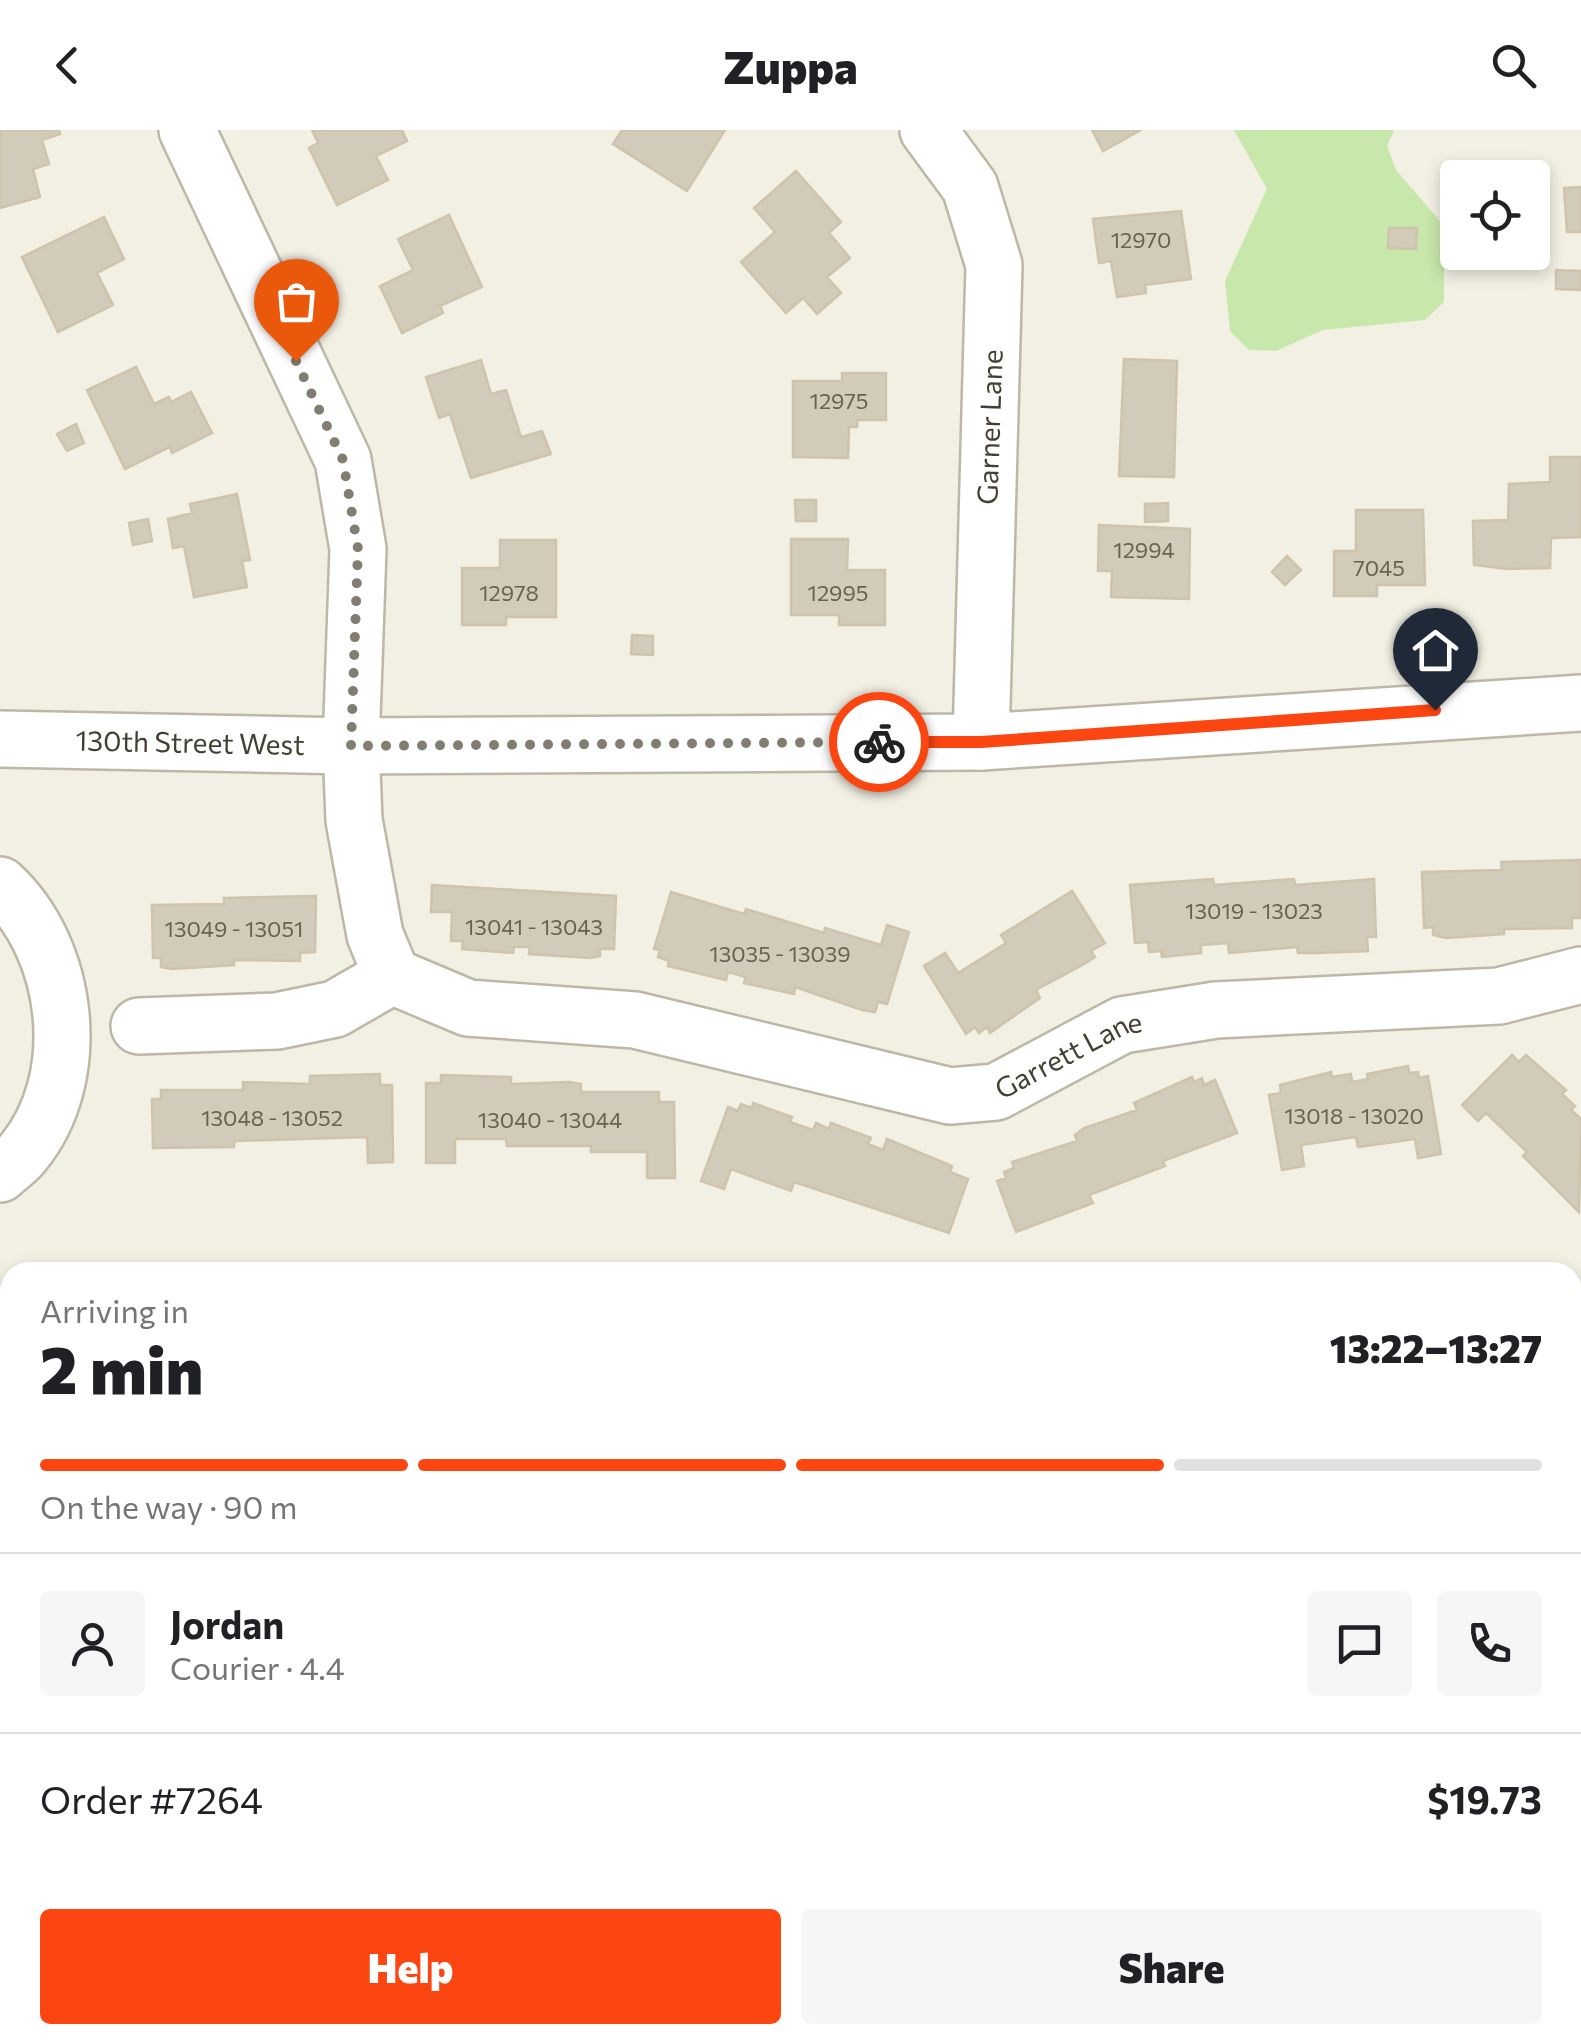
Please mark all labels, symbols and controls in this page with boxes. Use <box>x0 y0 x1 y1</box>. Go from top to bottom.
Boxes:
icon: back <box>40 38 95 93</box>
text: Zuppa <box>723 38 858 93</box>
icon: search <box>1486 38 1541 93</box>
map controls <box>1440 160 1550 270</box>
button: locate <box>1440 160 1550 270</box>
house number: 12970 <box>1111 226 1171 253</box>
pin <box>254 259 339 362</box>
icon: bag <box>269 274 324 329</box>
street label: Garner Lane <box>969 349 1009 505</box>
house number: 12975 <box>809 387 869 414</box>
house number: 12994 <box>1113 536 1175 563</box>
house number: 7045 <box>1353 554 1405 581</box>
house number: 12978 <box>479 579 539 606</box>
house number: 12995 <box>808 579 868 606</box>
pin <box>1393 608 1478 711</box>
icon: home <box>1408 623 1463 678</box>
courier <box>829 692 929 792</box>
icon: bike <box>852 715 907 770</box>
street label: 130th Street West <box>75 723 305 761</box>
house number: 13019 - 13023 <box>1185 897 1323 924</box>
house number: 13041 - 13043 <box>465 913 603 940</box>
house number: 13049 - 13051 <box>165 915 303 942</box>
house number: 13035 - 13039 <box>709 940 851 967</box>
street label: Garrett Lane <box>989 1004 1144 1106</box>
house number: 13018 - 13020 <box>1284 1102 1424 1129</box>
house number: 13048 - 13052 <box>201 1104 343 1131</box>
house number: 13040 - 13044 <box>478 1106 622 1133</box>
text: Arriving in <box>40 1290 189 1330</box>
text: 13:22–13:27 <box>1330 1324 1542 1371</box>
text: 2 min <box>40 1328 203 1407</box>
text: On the way · 90 m <box>40 1486 297 1526</box>
button: person <box>40 1591 145 1696</box>
button: chat <box>1307 1591 1412 1696</box>
button: phone <box>1437 1591 1542 1696</box>
text: Jordan <box>170 1600 284 1647</box>
text: Courier · 4.4 <box>170 1647 345 1687</box>
text: Order #7264 <box>40 1775 263 1822</box>
text: $19.73 <box>1427 1775 1542 1822</box>
button: Help <box>40 1909 781 2024</box>
button: Share <box>801 1909 1542 2024</box>

